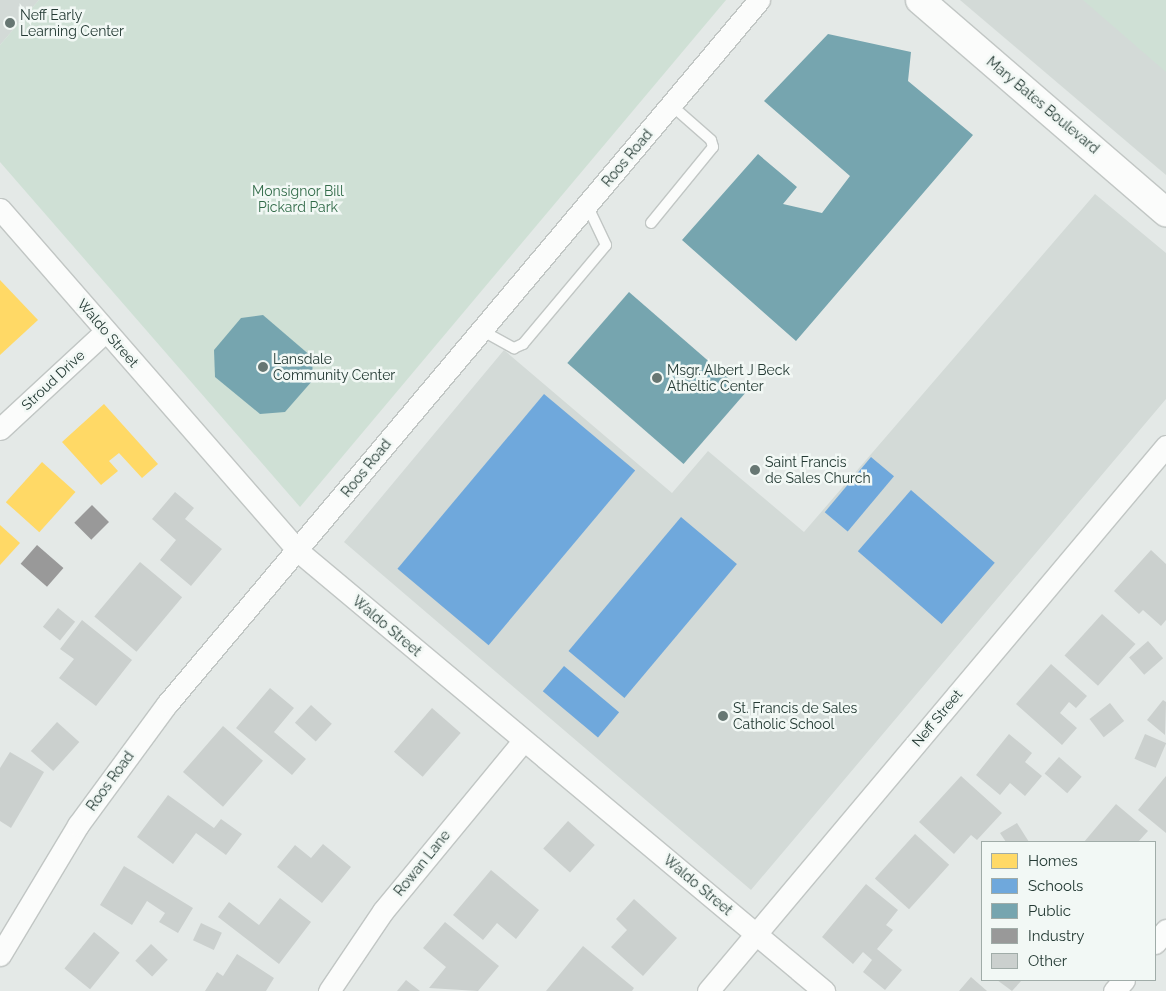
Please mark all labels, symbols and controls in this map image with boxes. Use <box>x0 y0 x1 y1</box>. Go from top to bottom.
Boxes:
place label: Neff Early Learning Center <box>20 7 124 40</box>
marker: Neff Early Learning Center <box>4 17 16 29</box>
street label: Mary Bates Boulevard <box>983 53 1103 157</box>
street label: Roos Road <box>598 126 656 190</box>
park label: Monsignor Bill Pickard Park <box>252 183 344 216</box>
street label: Waldo Street <box>74 296 142 370</box>
street label: Stroud Drive <box>18 347 88 413</box>
place label: Lansdale Community Center <box>273 351 396 384</box>
marker: Lansdale Community Center <box>257 361 269 373</box>
place label: Msgr. Albert J Beck Atheltic Center <box>667 362 791 394</box>
marker: Msgr. Albert J Beck Atheltic Center <box>651 372 663 384</box>
street label: Roos Road <box>338 436 394 500</box>
place label: Saint Francis de Sales Church <box>765 454 871 487</box>
marker: Saint Francis de Sales Church <box>749 464 761 476</box>
street label: Waldo Street <box>349 592 425 660</box>
street label: Neff Street <box>908 686 966 750</box>
place label: St. Francis de Sales Catholic School <box>733 700 857 732</box>
marker: St. Francis de Sales Catholic School <box>717 710 729 722</box>
street label: Roos Road <box>83 748 137 814</box>
street label: Rowan Lane <box>390 827 454 899</box>
legend <box>981 841 1156 981</box>
street label: Waldo Street <box>660 851 736 919</box>
text: Homes <box>1028 852 1078 870</box>
text: Schools <box>1028 877 1083 895</box>
text: Public <box>1028 902 1071 920</box>
text: Industry <box>1028 927 1084 945</box>
text: Other <box>1028 952 1067 970</box>

